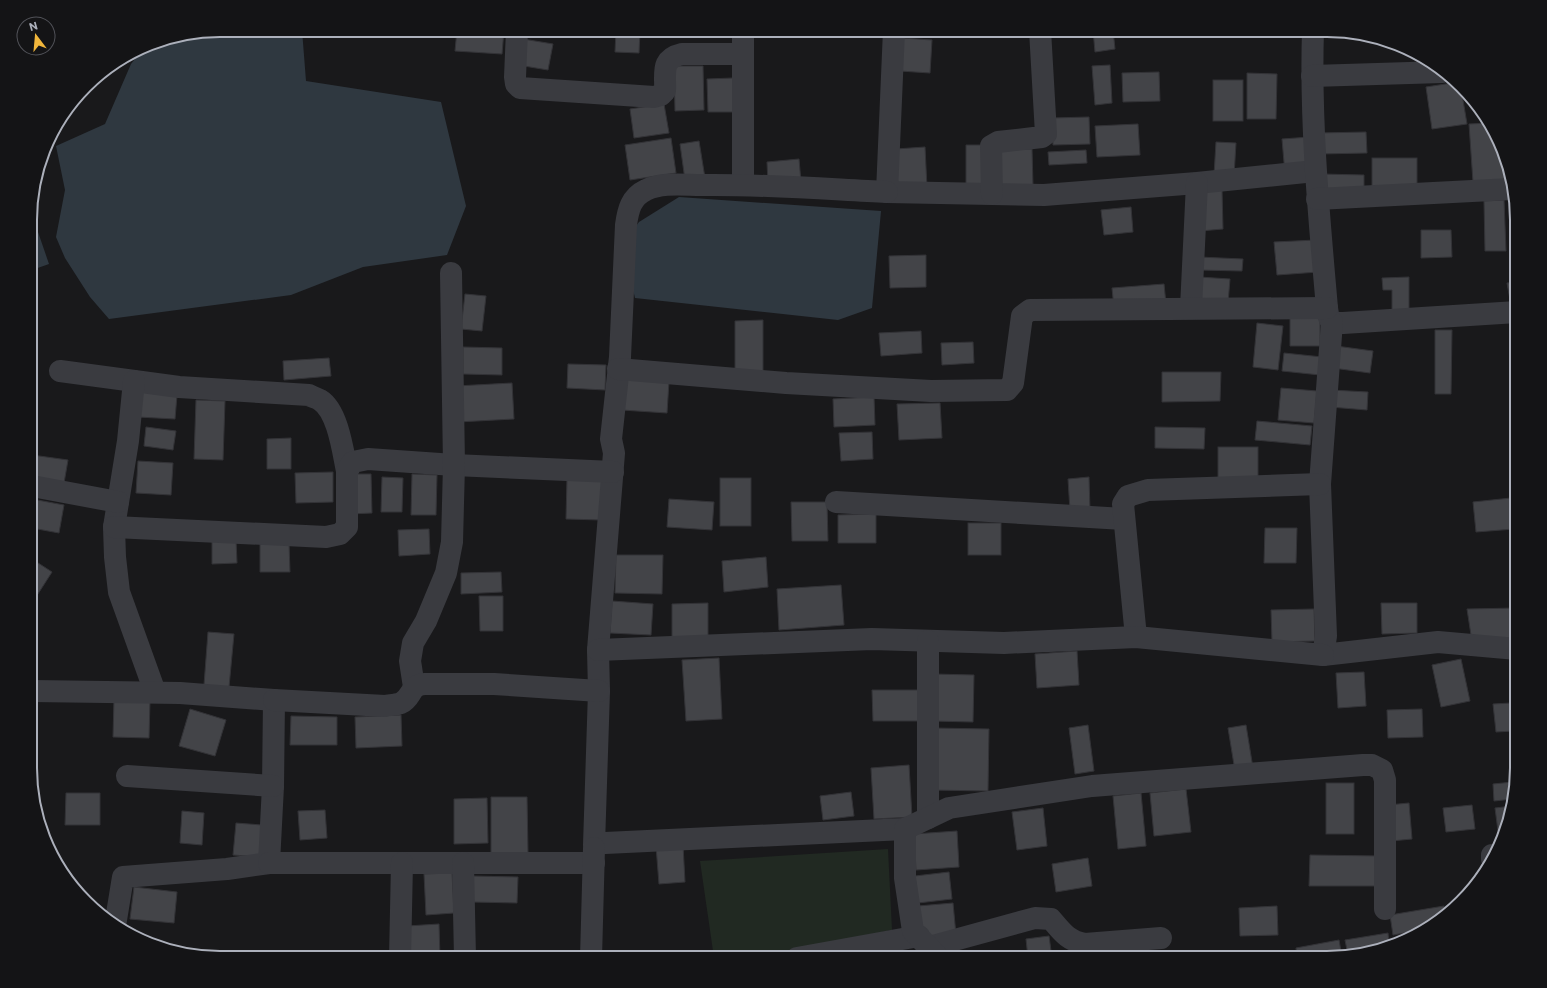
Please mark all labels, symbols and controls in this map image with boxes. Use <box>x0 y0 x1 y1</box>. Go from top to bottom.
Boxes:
north arrow <box>16 16 56 56</box>
text: N <box>27 19 39 33</box>

